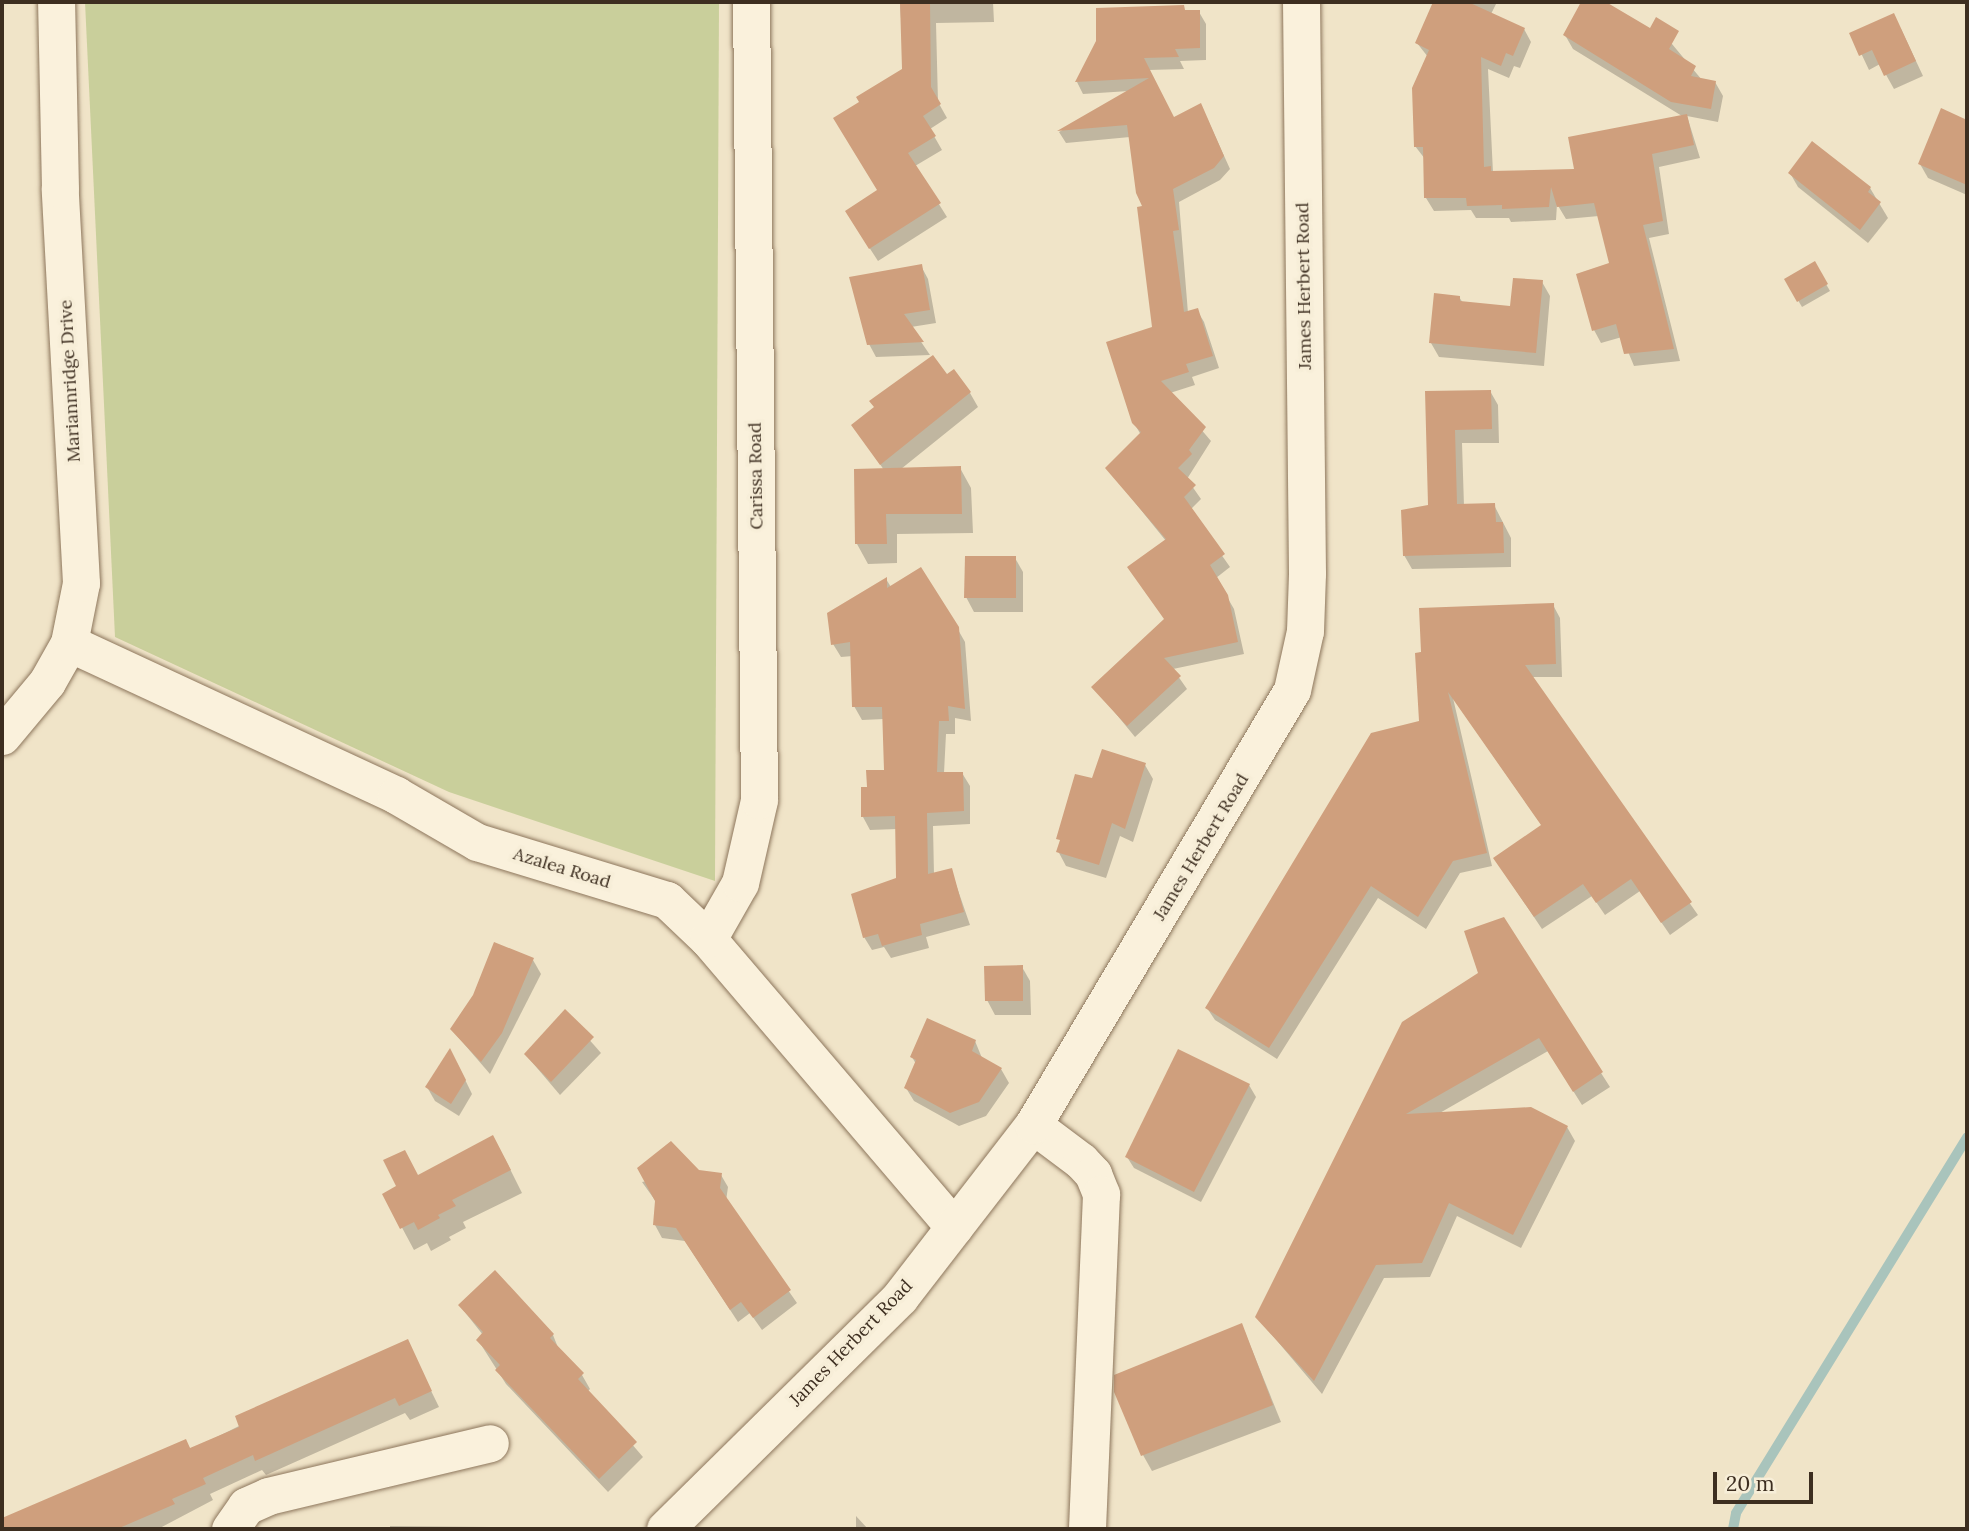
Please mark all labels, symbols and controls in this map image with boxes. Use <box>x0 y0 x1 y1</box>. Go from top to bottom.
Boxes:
street label: James Herbert Road <box>1292 202 1316 370</box>
street label: Mariannridge Drive <box>55 299 85 463</box>
street label: Carissa Road <box>744 422 768 530</box>
street label: James Herbert Road <box>1149 770 1253 924</box>
street label: Azalea Road <box>511 843 613 893</box>
street label: James Herbert Road <box>785 1275 917 1411</box>
scale bar <box>1717 1458 1817 1502</box>
text: 20 m <box>1726 1470 1775 1497</box>

